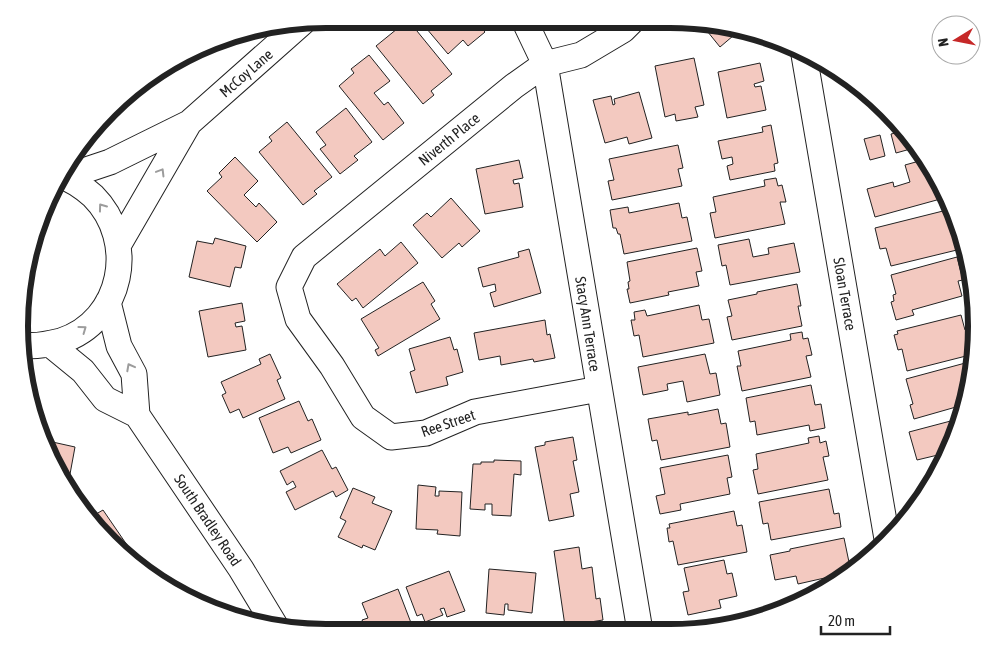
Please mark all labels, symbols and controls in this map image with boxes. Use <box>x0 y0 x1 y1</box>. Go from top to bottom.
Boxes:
north arrow <box>931 15 981 65</box>
text: N <box>935 37 952 48</box>
street label: McCoy Lane <box>216 45 276 101</box>
street label: Niverth Place <box>415 109 483 169</box>
one-way arrow <box>155 168 165 177</box>
one-way arrow <box>99 204 107 213</box>
street label: Sloan Terrace <box>830 256 860 332</box>
street label: Stacy Ann Terrace <box>572 275 604 373</box>
one-way arrow <box>77 326 87 335</box>
one-way arrow <box>126 364 136 373</box>
street label: Ree Street <box>419 406 477 440</box>
street label: South Bradley Road <box>171 471 245 569</box>
scale bar <box>821 604 890 636</box>
text: 20 m <box>828 612 855 629</box>

